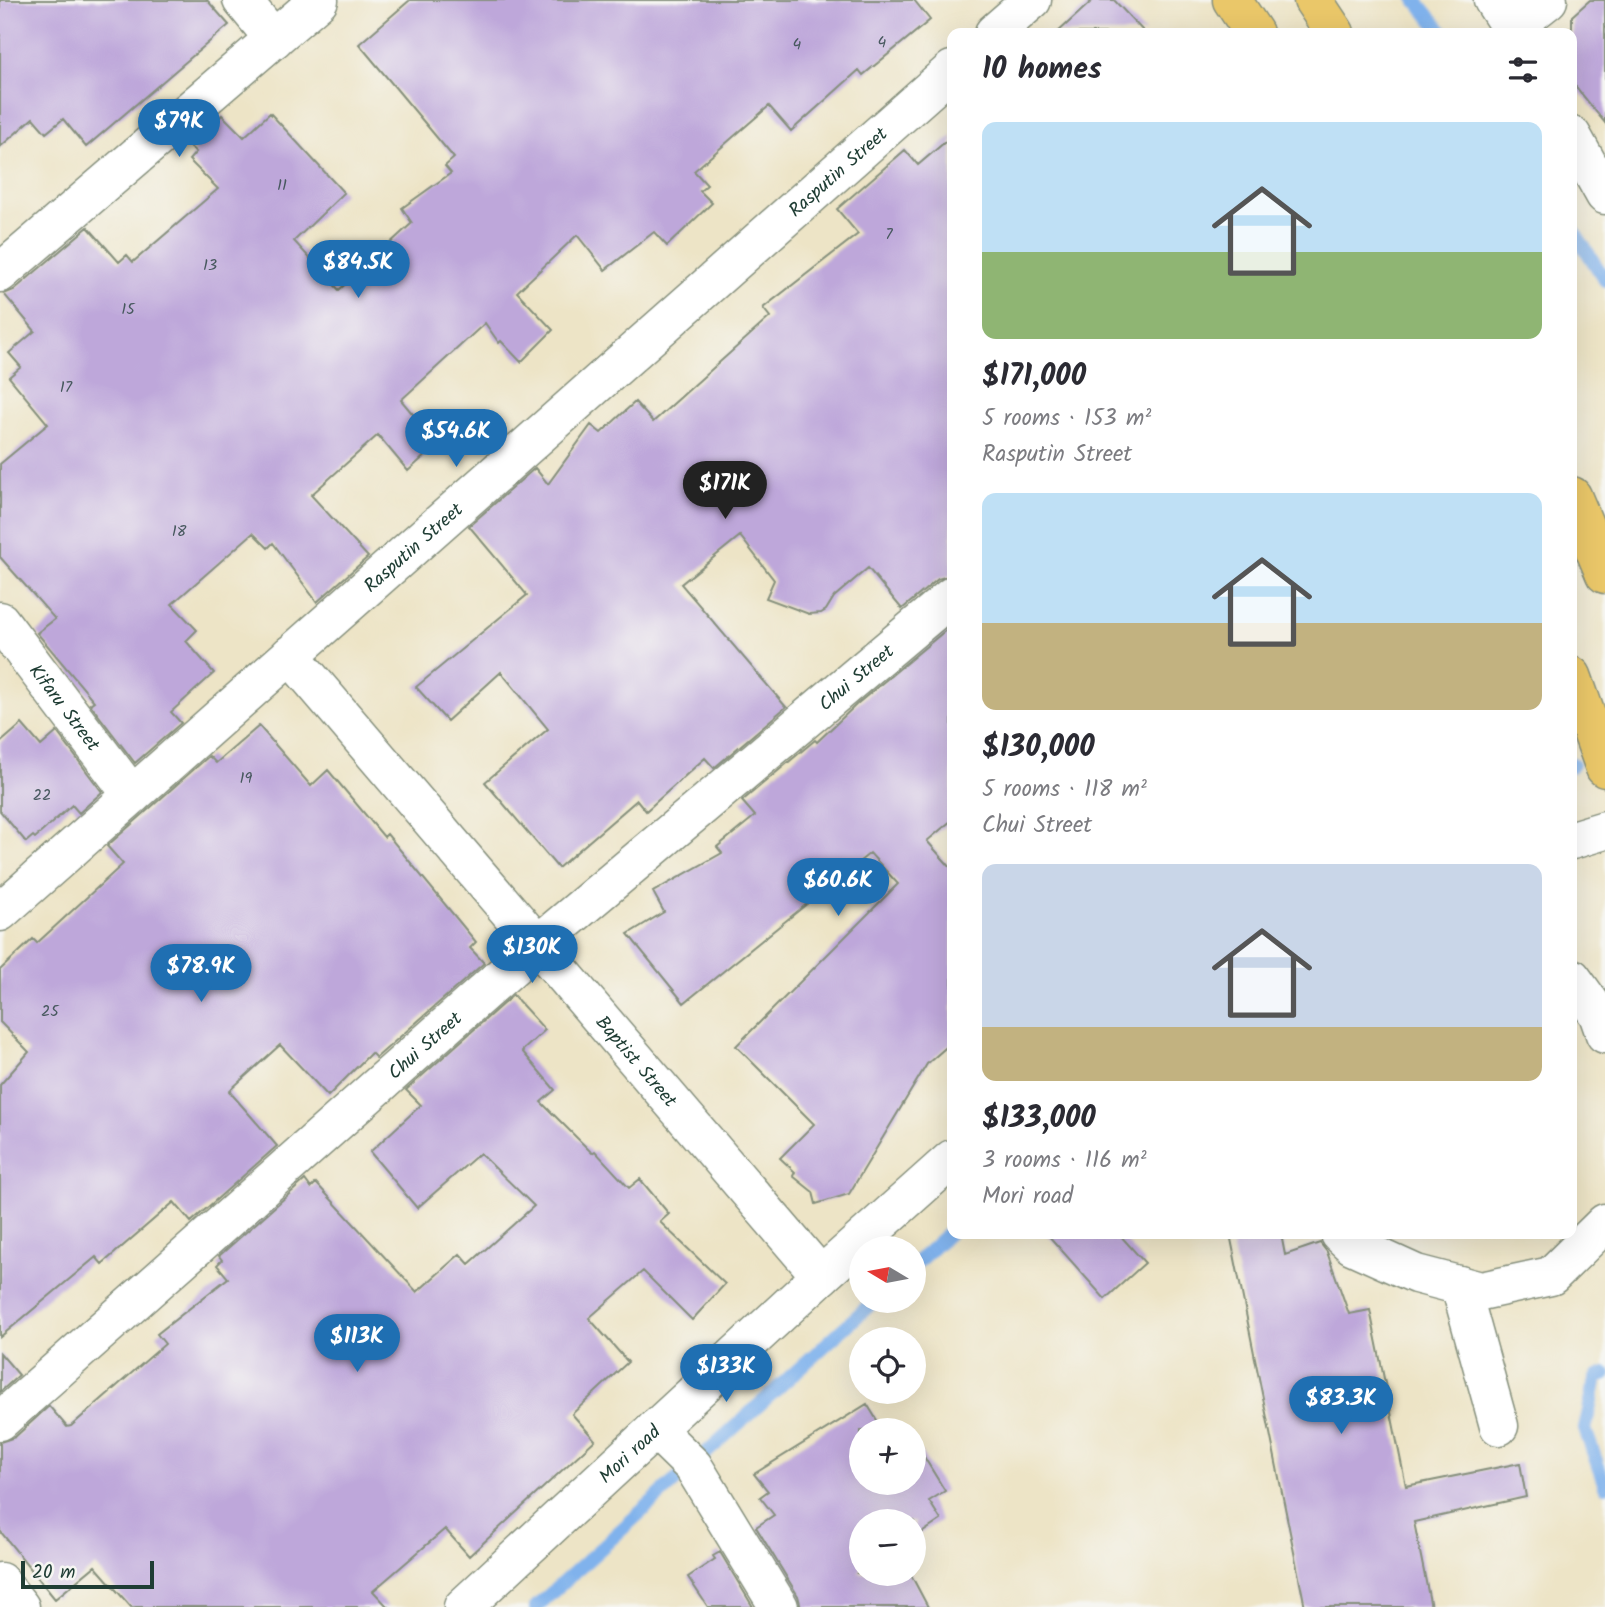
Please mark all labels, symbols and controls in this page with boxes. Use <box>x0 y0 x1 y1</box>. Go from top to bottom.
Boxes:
house number: 4 <box>878 30 887 55</box>
house number: 4 <box>793 32 802 57</box>
text: 10 homes <box>982 46 1102 94</box>
icon: filters <box>1504 51 1542 89</box>
pin: $79K <box>138 100 220 159</box>
text: $79K <box>154 104 204 140</box>
street label: Rasputin Street <box>782 120 896 225</box>
icon: home <box>1199 168 1325 294</box>
house number: 11 <box>277 173 287 198</box>
house number: 7 <box>885 222 893 247</box>
pin: $84.5K <box>301 240 415 300</box>
text: $84.5K <box>323 245 393 281</box>
house number: 13 <box>203 253 217 278</box>
house number: 15 <box>121 297 136 322</box>
text: $171,000 <box>982 353 1086 401</box>
house number: 17 <box>60 375 73 400</box>
text: 5 rooms · 153 m² <box>982 401 1151 437</box>
pin: $54.6K <box>399 410 513 469</box>
text: $54.6K <box>421 414 491 450</box>
text: Rasputin Street <box>982 437 1132 473</box>
pin: $171K <box>676 462 774 521</box>
text: $171K <box>699 466 751 502</box>
street label: Rasputin Street <box>358 496 471 601</box>
house number: 18 <box>172 519 187 544</box>
icon: home <box>1199 539 1325 665</box>
street label: Chui Street <box>812 637 902 719</box>
street label: Kifaru Street <box>21 658 107 759</box>
text: $130,000 <box>982 724 1095 772</box>
house number: 19 <box>240 766 253 791</box>
text: 5 rooms · 118 m² <box>982 772 1147 808</box>
house number: 22 <box>33 783 51 808</box>
text: Chui Street <box>982 808 1092 844</box>
pin: $60.6K <box>781 858 895 918</box>
text: $60.6K <box>803 863 873 899</box>
icon: home <box>1199 910 1325 1036</box>
pin: $130K <box>483 926 581 985</box>
text: $130K <box>503 930 561 966</box>
pin: $78.9K <box>144 944 258 1004</box>
text: $78.9K <box>167 949 235 985</box>
house number: 25 <box>41 999 60 1024</box>
street label: Chui Street <box>382 1005 470 1088</box>
street label: Baptist Street <box>587 1009 684 1115</box>
text: $133,000 <box>982 1095 1096 1143</box>
text: 3 rooms · 116 m² <box>982 1143 1147 1179</box>
text: Mori road <box>982 1179 1073 1215</box>
north arrow <box>849 1236 926 1312</box>
map controls <box>849 1236 926 1586</box>
pin: $113K <box>308 1314 406 1374</box>
text: $113K <box>330 1319 384 1355</box>
button: locate <box>849 1327 926 1404</box>
pin: $133K <box>677 1344 775 1404</box>
text: $133K <box>696 1349 756 1385</box>
pin: $83.3K <box>1284 1376 1398 1436</box>
text: $83.3K <box>1305 1381 1377 1417</box>
street label: Mori road <box>592 1418 669 1492</box>
button: + <box>849 1418 926 1495</box>
button: − <box>849 1509 926 1586</box>
scale bar <box>21 1558 154 1590</box>
text: 20 m <box>32 1558 75 1588</box>

